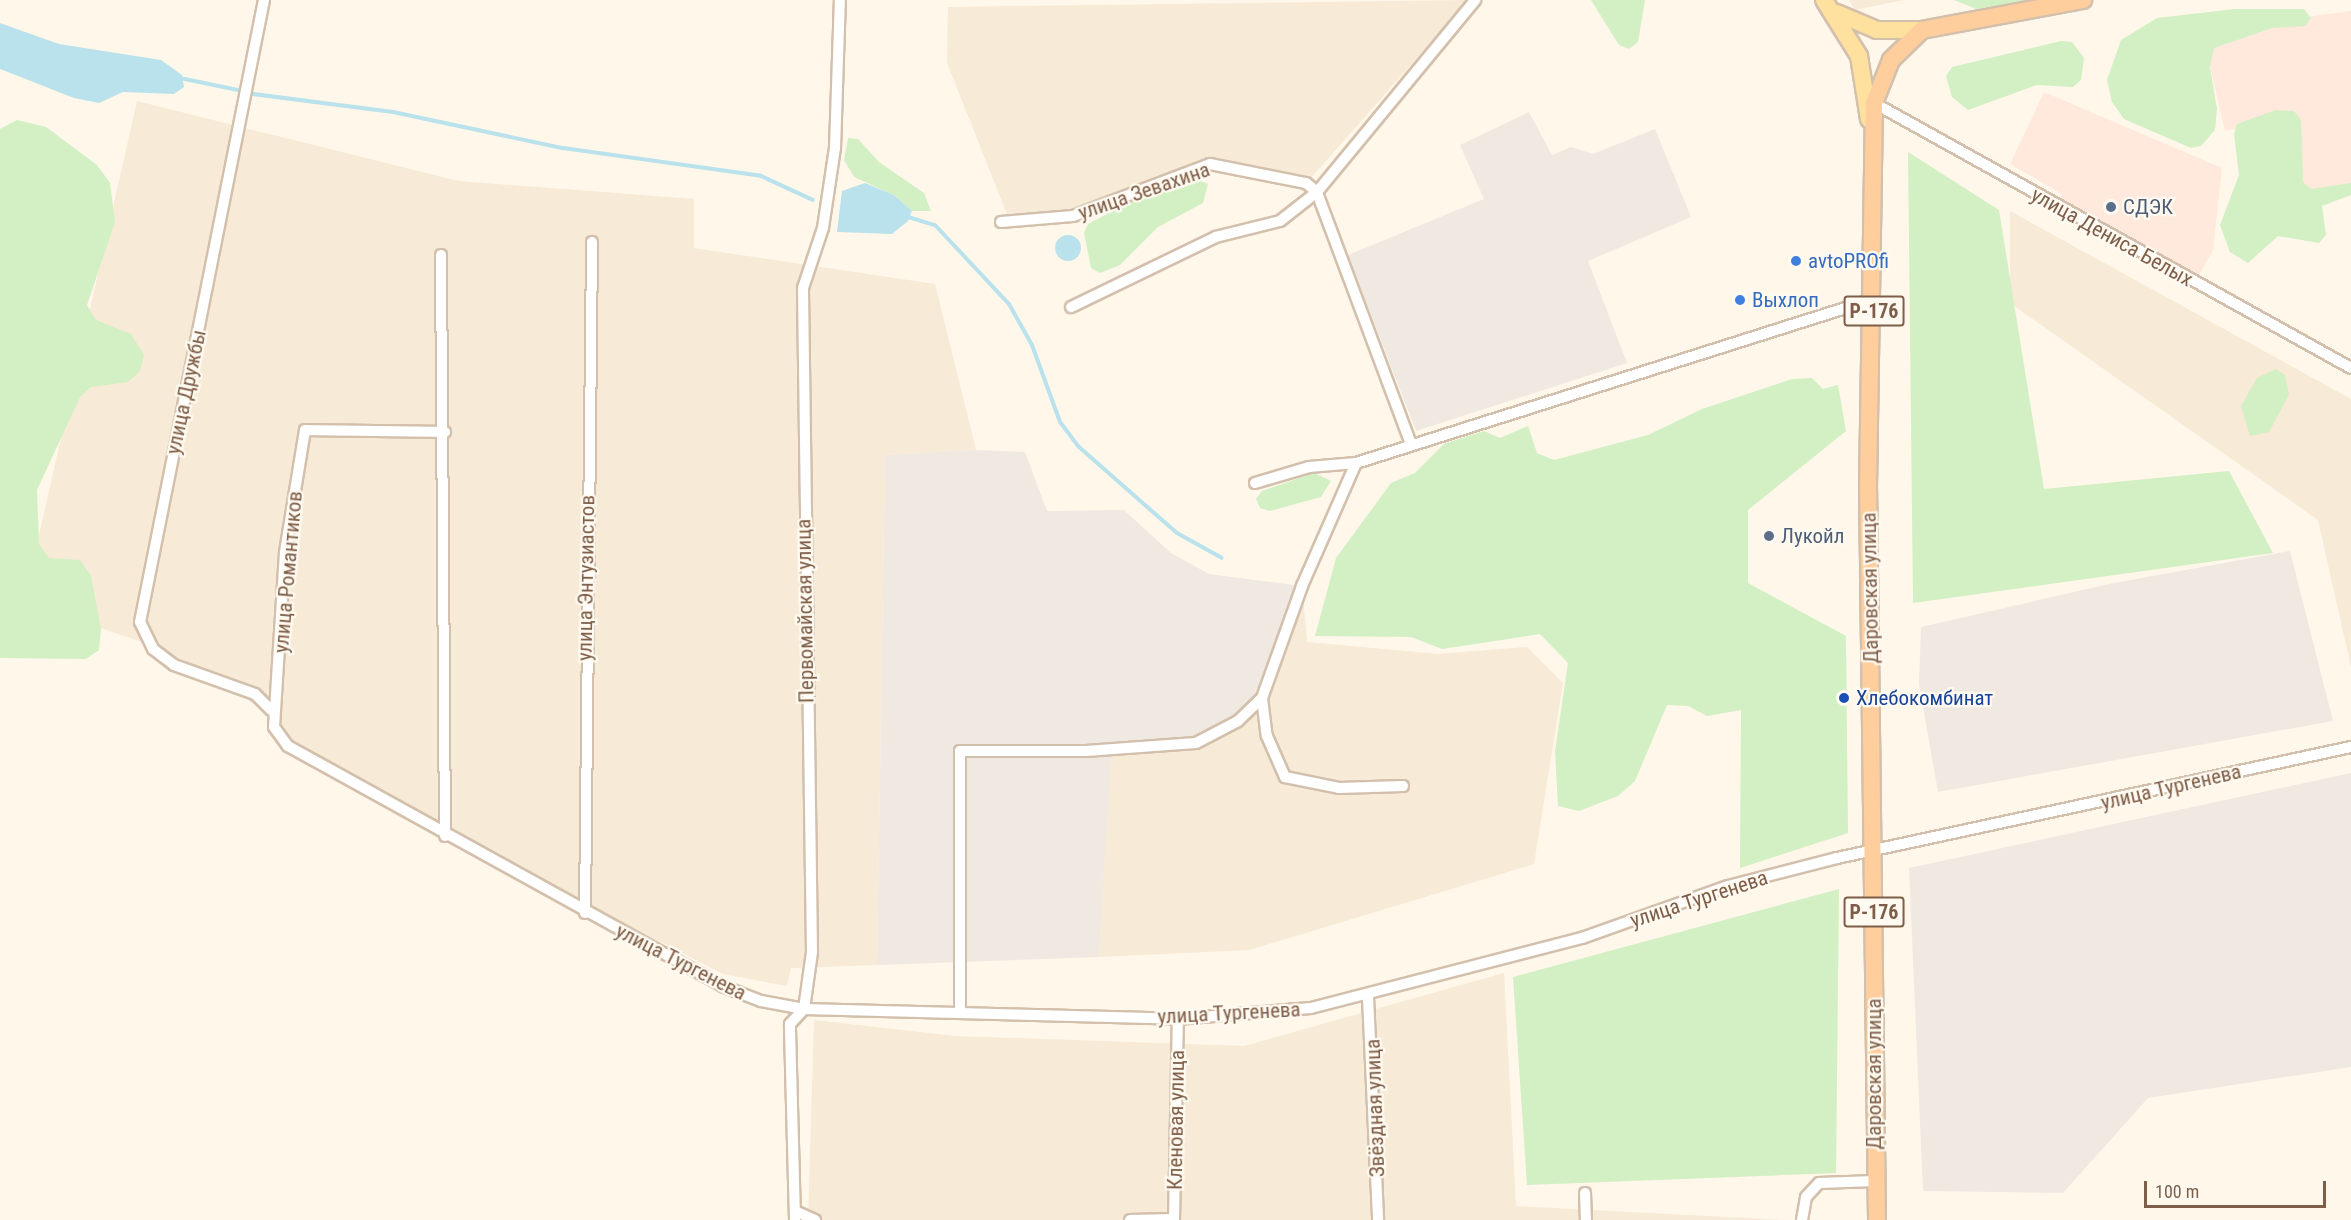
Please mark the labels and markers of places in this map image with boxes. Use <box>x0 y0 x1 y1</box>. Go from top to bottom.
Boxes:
place label: СДЭК <box>2123 194 2173 220</box>
marker: СДЭК <box>2104 200 2118 214</box>
place label: avtoPROfi <box>1808 248 1889 274</box>
marker: avtoPROfi <box>1789 254 1803 268</box>
place label: Выхлоп <box>1752 287 1819 313</box>
marker: Выхлоп <box>1733 293 1747 307</box>
place label: Лукойл <box>1781 523 1845 549</box>
marker: Лукойл <box>1762 529 1776 543</box>
place label: Хлебокомбинат <box>1856 685 1993 711</box>
marker: Хлебокомбинат <box>1837 691 1851 705</box>

